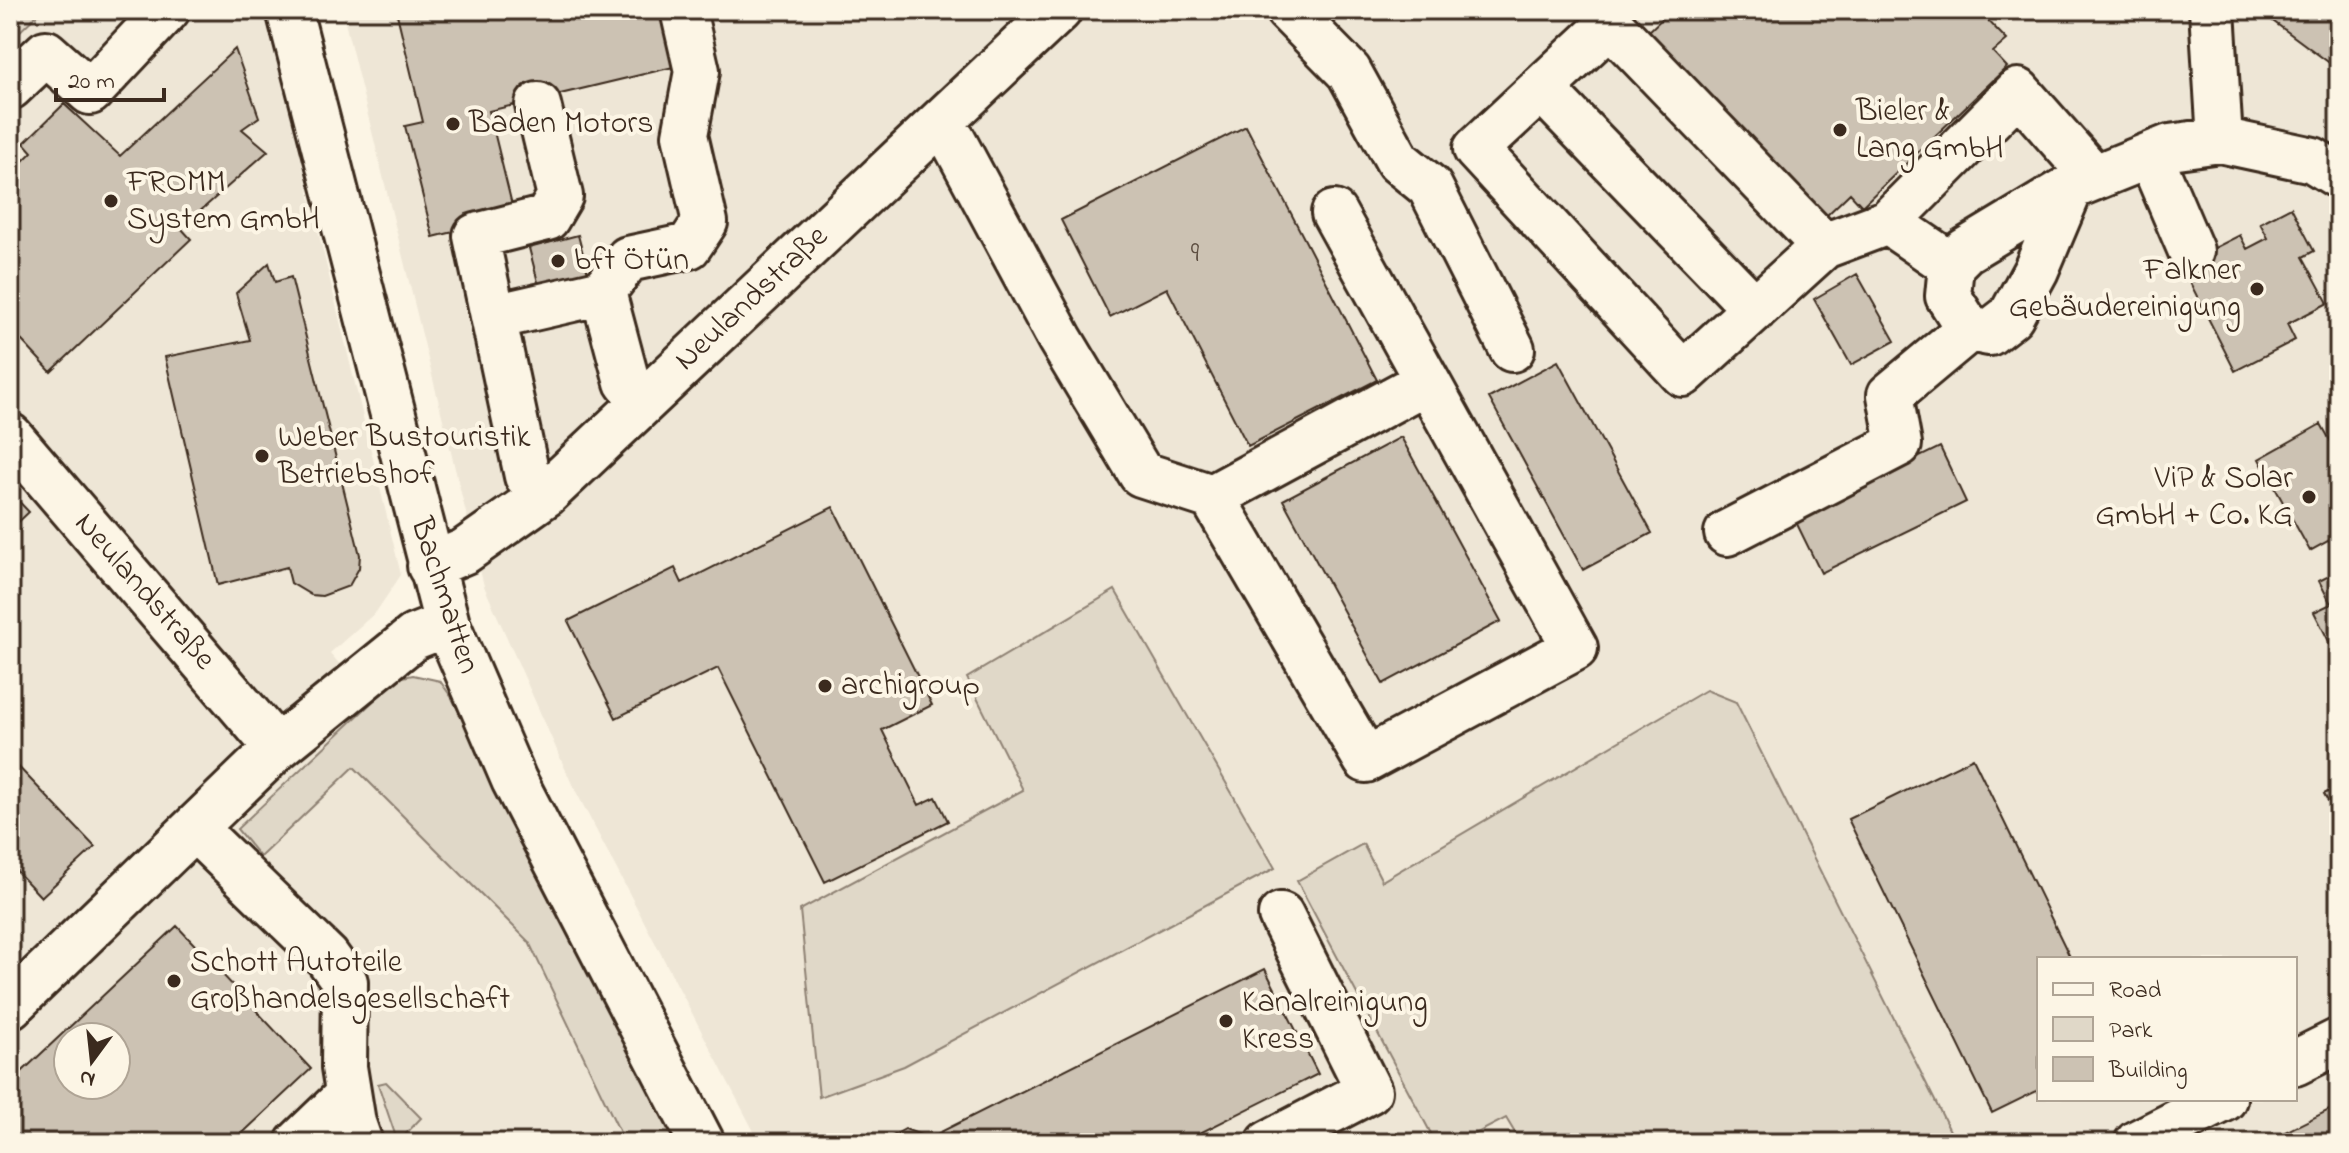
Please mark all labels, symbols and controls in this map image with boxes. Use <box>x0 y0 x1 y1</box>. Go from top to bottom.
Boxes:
scale bar <box>56 52 164 102</box>
text: 20 m <box>68 65 115 100</box>
place label: Bieler & Lang GmbH <box>1855 89 2004 173</box>
place label: Baden Motors <box>468 101 654 148</box>
marker: Baden Motors <box>444 115 462 133</box>
marker: Bieler & Lang GmbH <box>1831 121 1849 139</box>
place label: FROMM System GmbH <box>126 160 320 244</box>
marker: FROMM System GmbH <box>102 192 120 210</box>
street label: Neulandstraße <box>664 215 840 383</box>
house number: 9 <box>1191 234 1200 275</box>
place label: bft Ötün <box>574 238 689 285</box>
place label: Falkner Gebäudereinigung <box>2009 248 2241 332</box>
marker: bft Ötün <box>549 252 567 270</box>
marker: Falkner Gebäudereinigung <box>2248 280 2266 298</box>
place label: Weber Bustouristik Betriebshof <box>277 415 531 499</box>
marker: Weber Bustouristik Betriebshof <box>253 447 271 465</box>
place label: ViP & Solar GmbH + Co. KG <box>2095 456 2293 540</box>
marker: ViP & Solar GmbH + Co. KG <box>2300 488 2318 506</box>
street label: Neulandstraße <box>62 503 226 682</box>
street label: Bachmatten <box>396 511 491 680</box>
place label: archigroup <box>841 663 980 710</box>
marker: archigroup <box>816 677 834 695</box>
place label: Schott Autoteile Gr0ßhandelsgesellschaft <box>190 940 510 1024</box>
legend <box>2037 957 2297 1101</box>
marker: Schott Autoteile Gr0ßhandelsgesellschaft <box>165 972 183 990</box>
text: Road <box>2109 974 2162 1009</box>
place label: Kanalreinigung Kress <box>1242 980 1428 1064</box>
marker: Kanalreinigung Kress <box>1217 1012 1235 1030</box>
text: Park <box>2109 1014 2153 1049</box>
north arrow <box>52 1021 132 1101</box>
text: Building <box>2108 1054 2188 1089</box>
text: N <box>76 1060 99 1095</box>

